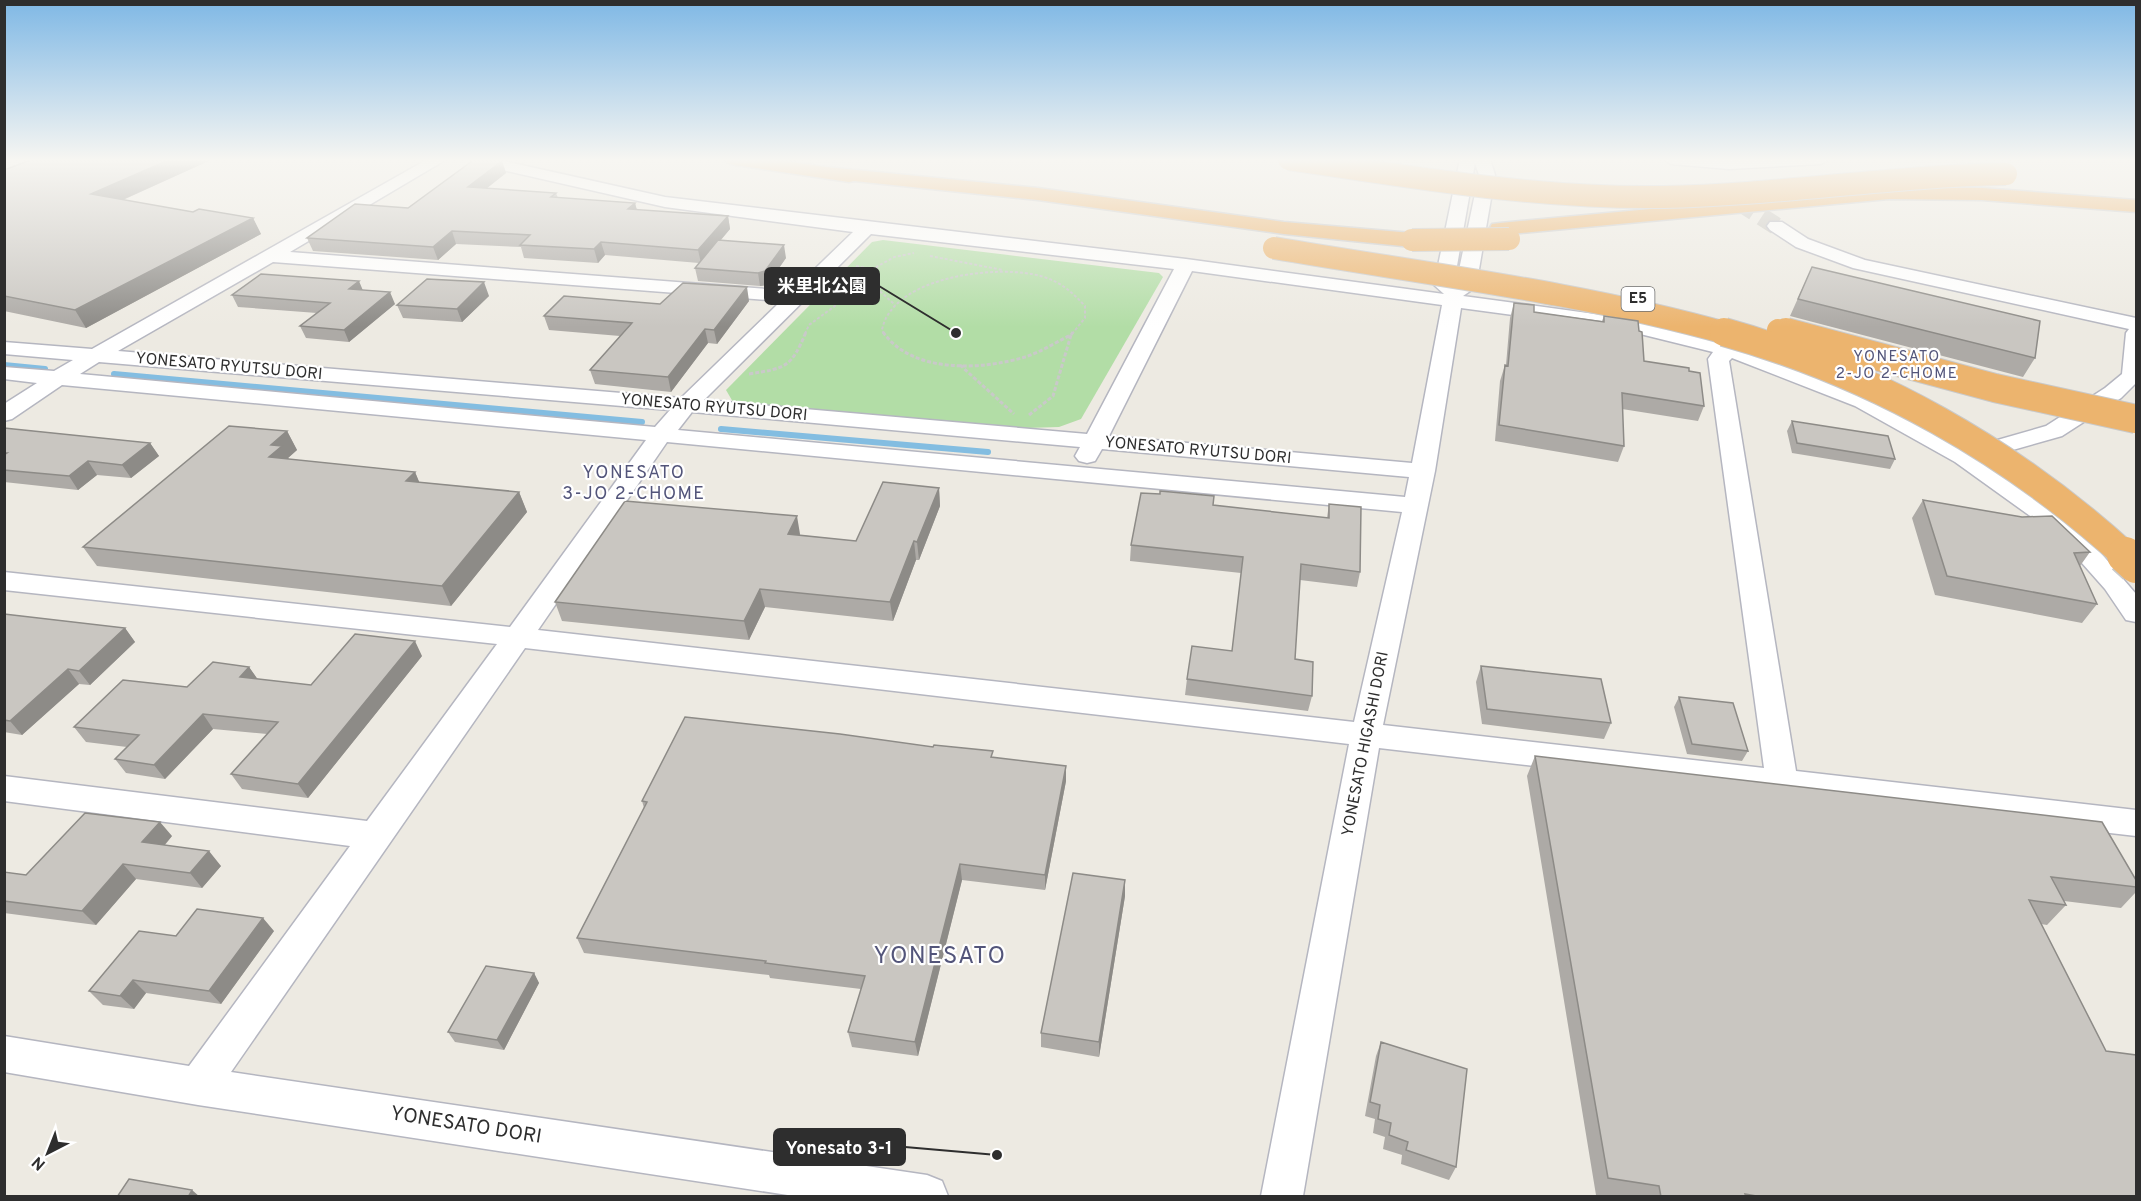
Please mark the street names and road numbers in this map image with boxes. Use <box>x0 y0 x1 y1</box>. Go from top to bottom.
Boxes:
road number: E5 <box>1622 287 1654 311</box>
street label: YONESATO RYUTSU DORI <box>135 349 323 385</box>
street label: YONESATO RYUTSU DORI <box>620 390 808 426</box>
street label: YONESATO RYUTSU DORI <box>1104 433 1292 469</box>
street label: YONESATO HIGASHI DORI <box>1338 650 1394 838</box>
street label: YONESATO DORI <box>389 1101 543 1151</box>

